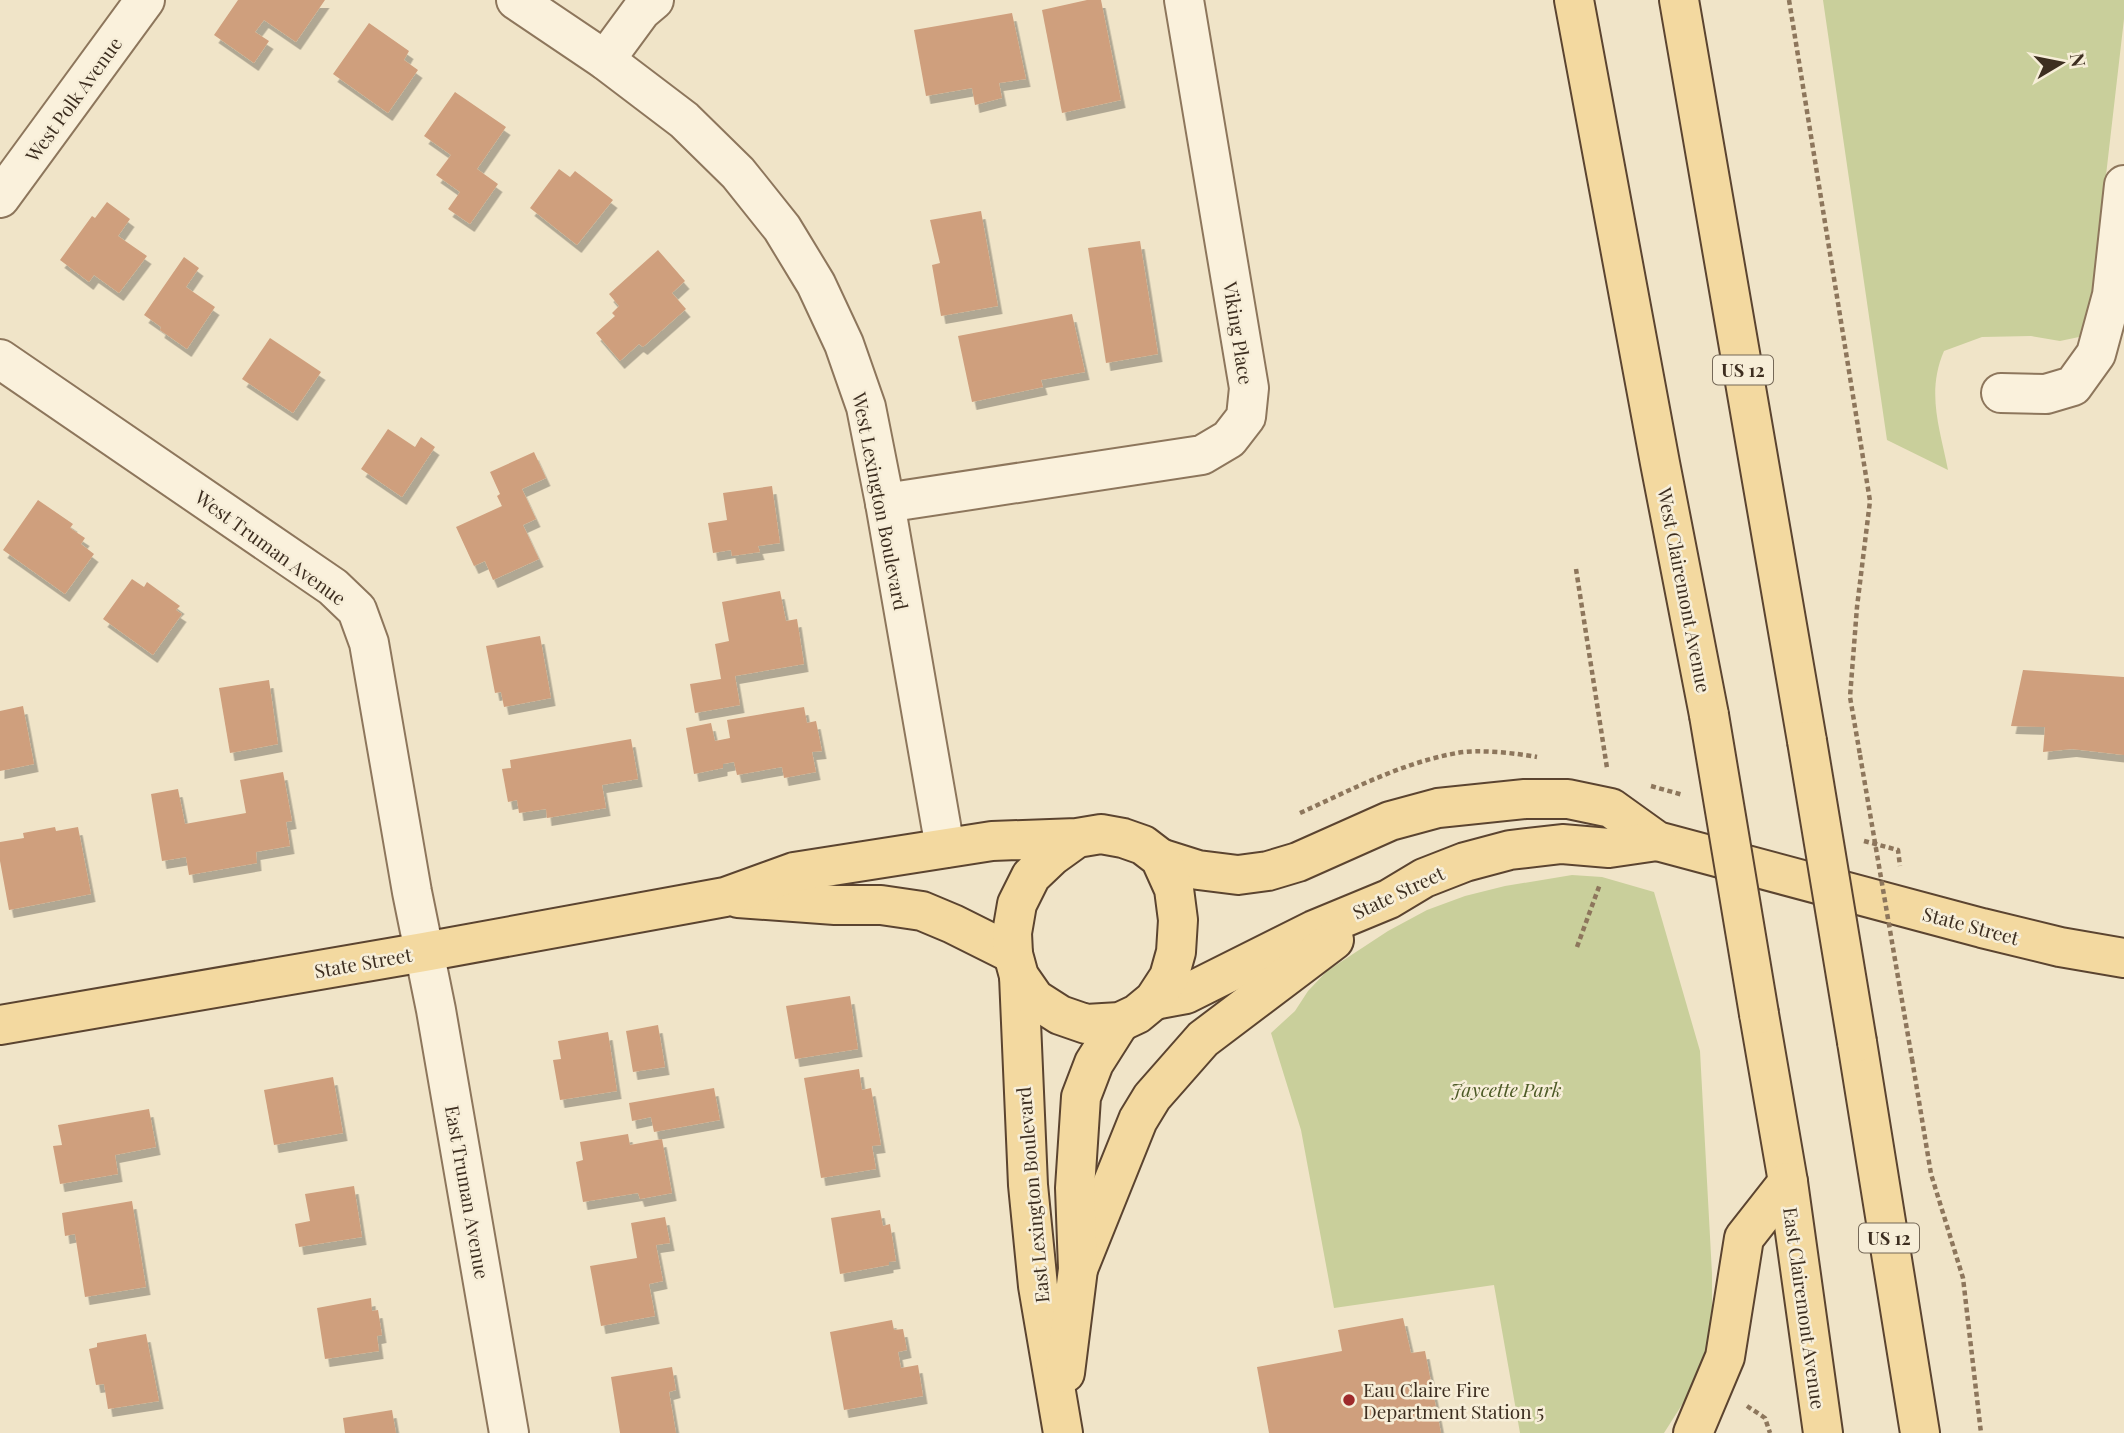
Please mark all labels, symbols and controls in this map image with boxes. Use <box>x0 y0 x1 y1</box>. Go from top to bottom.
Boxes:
north arrow <box>2026 28 2096 98</box>
street label: West Polk Avenue <box>18 31 127 168</box>
text: N <box>2065 51 2093 69</box>
street label: Viking Place <box>1218 279 1260 386</box>
road number: US 12 <box>1713 356 1773 384</box>
street label: West Lexington Boulevard <box>847 389 915 612</box>
street label: West Truman Avenue <box>190 483 352 611</box>
street label: West Clairemont Avenue <box>1652 484 1718 695</box>
street label: State Street <box>1348 859 1448 925</box>
street label: State Street <box>1920 900 2022 950</box>
street label: State Street <box>312 941 414 983</box>
park label: Jaycette Park <box>1450 1076 1562 1102</box>
street label: East Lexington Boulevard <box>1010 1086 1054 1304</box>
street label: East Truman Avenue <box>440 1103 496 1281</box>
street label: East Clairemont Avenue <box>1778 1205 1832 1411</box>
road number: US 12 <box>1859 1224 1919 1252</box>
place label: Eau Claire Fire Department Station 5 <box>1363 1376 1544 1424</box>
marker: Eau Claire Fire Department Station 5 <box>1341 1392 1357 1408</box>

